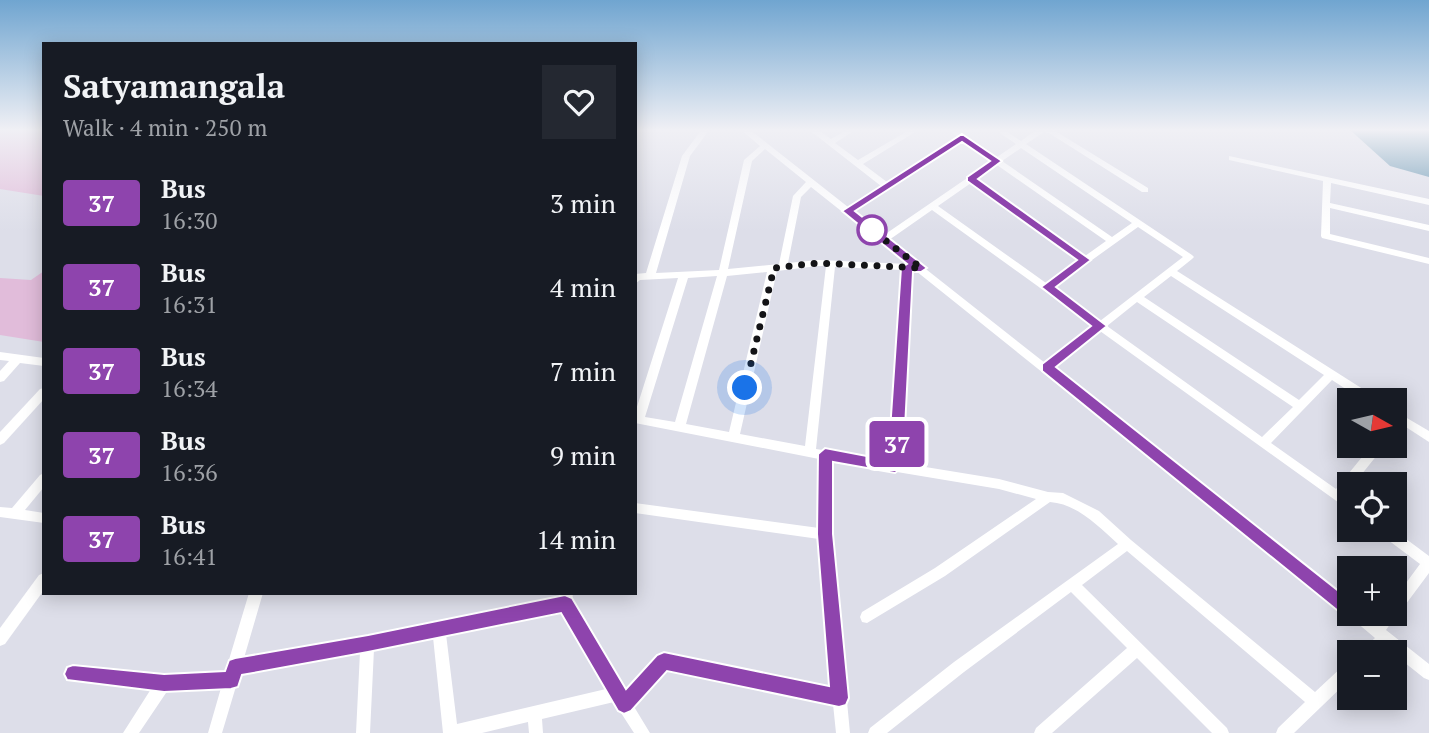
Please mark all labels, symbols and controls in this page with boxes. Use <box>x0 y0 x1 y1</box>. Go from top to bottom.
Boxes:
text: Satyamangala <box>63 64 285 107</box>
button: heart <box>542 65 616 139</box>
text: Walk · 4 min · 250 m <box>63 112 267 143</box>
text: Bus <box>161 171 206 205</box>
text: 3 min <box>550 186 616 220</box>
text: 37 <box>88 187 115 219</box>
text: 16:30 <box>161 205 218 236</box>
unlabelled marker <box>857 215 887 245</box>
text: Bus <box>161 255 206 289</box>
text: 4 min <box>550 270 616 304</box>
text: 37 <box>88 271 115 303</box>
text: 16:31 <box>161 289 218 320</box>
text: Bus <box>161 339 206 373</box>
text: 7 min <box>550 354 616 388</box>
text: 37 <box>88 355 115 387</box>
your location <box>727 370 762 405</box>
text: 16:34 <box>161 373 218 404</box>
north arrow <box>1337 388 1407 458</box>
map controls <box>1337 388 1407 710</box>
line badge: 37 <box>866 421 928 467</box>
text: Bus <box>161 423 206 457</box>
text: 37 <box>883 428 911 460</box>
text: 9 min <box>550 438 616 472</box>
text: 37 <box>88 439 115 471</box>
text: 16:36 <box>161 457 218 488</box>
button: locate <box>1337 472 1407 542</box>
text: Bus <box>161 507 206 541</box>
text: 14 min <box>536 522 616 556</box>
text: 37 <box>88 523 115 555</box>
text: 16:41 <box>161 541 218 572</box>
button: + <box>1337 556 1407 626</box>
button: − <box>1337 640 1407 710</box>

